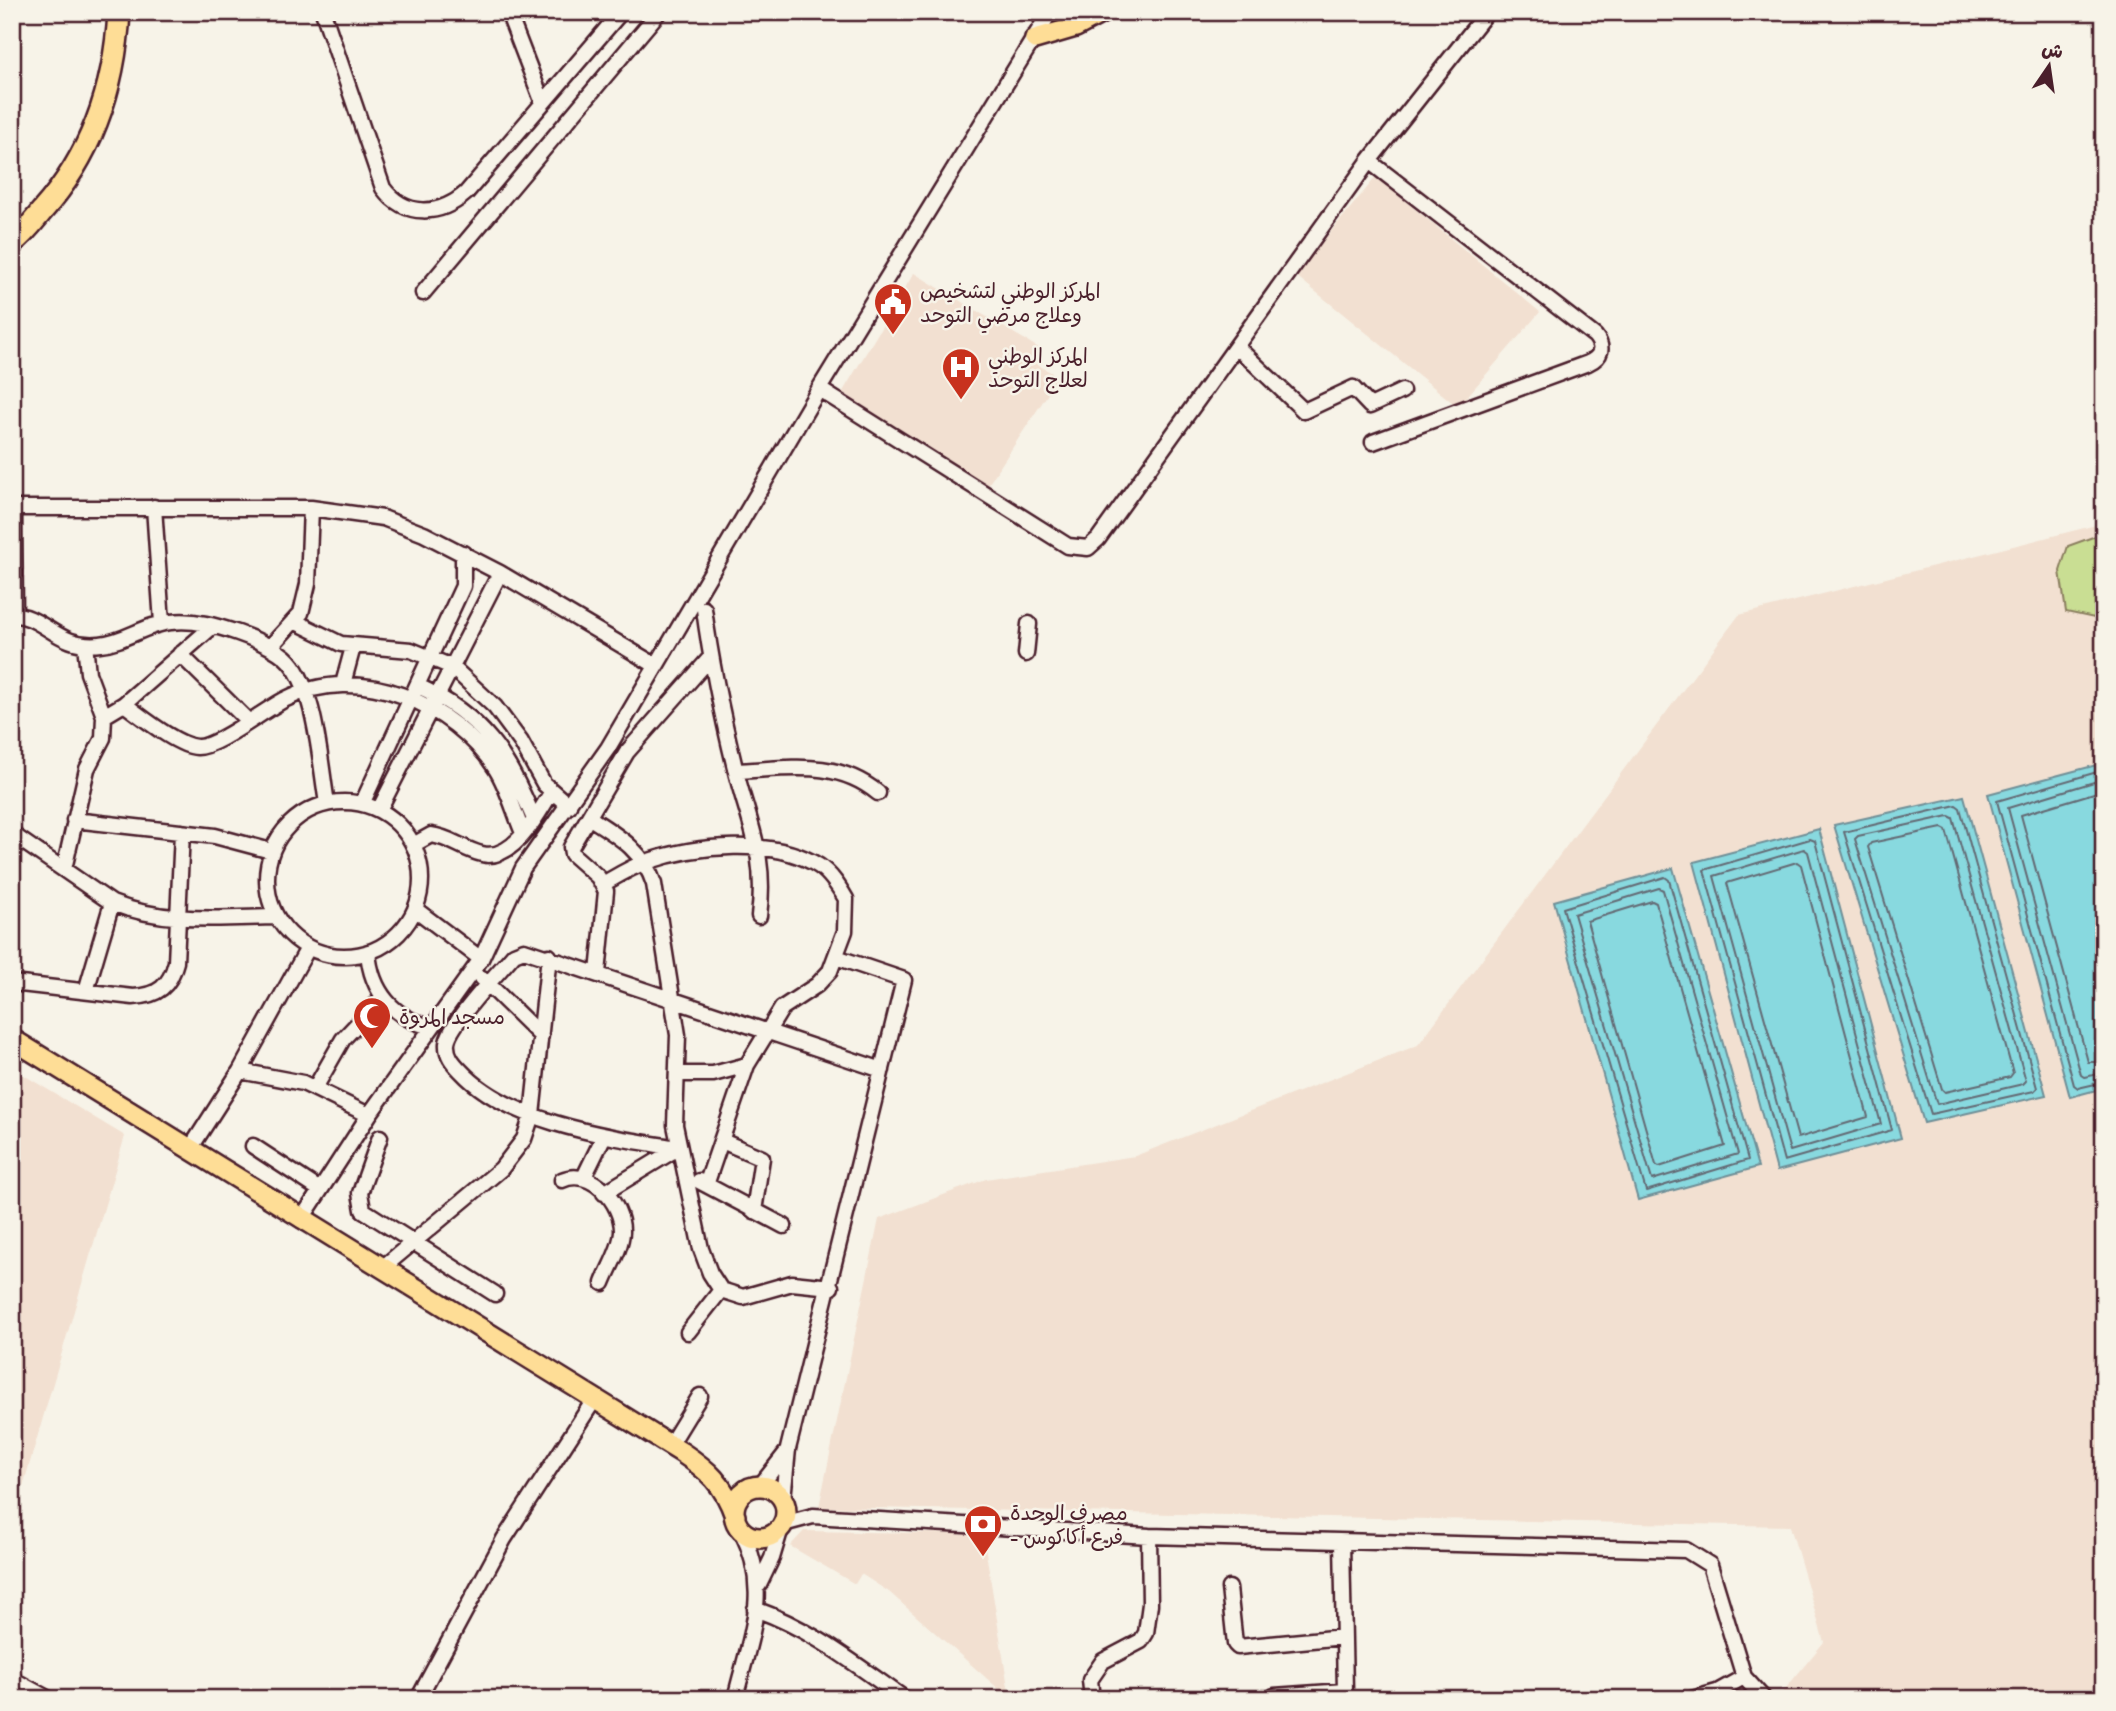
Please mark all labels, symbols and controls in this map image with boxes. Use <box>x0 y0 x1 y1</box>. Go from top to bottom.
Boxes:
north arrow <box>2014 32 2084 102</box>
text: ش <box>2040 36 2066 64</box>
place label: المركز الوطني لتشخيص وعلاج مرضي التوحد <box>920 278 1101 334</box>
public building icon: المركز الوطني لتشخيص وعلاج مرضي التوحد <box>872 281 914 336</box>
place label: المركز الوطني لعلاج التوحد <box>988 343 1088 394</box>
hospital icon: المركز الوطني لعلاج التوحد <box>940 346 982 401</box>
mosque icon: مسجد المروة <box>351 995 393 1050</box>
place label: مسجد المروة <box>399 1004 505 1030</box>
place label: مصرف الوحدة - فرع أكاكوس <box>1010 1500 1128 1551</box>
bank icon: مصرف الوحدة - فرع أكاكوس <box>962 1503 1004 1558</box>

